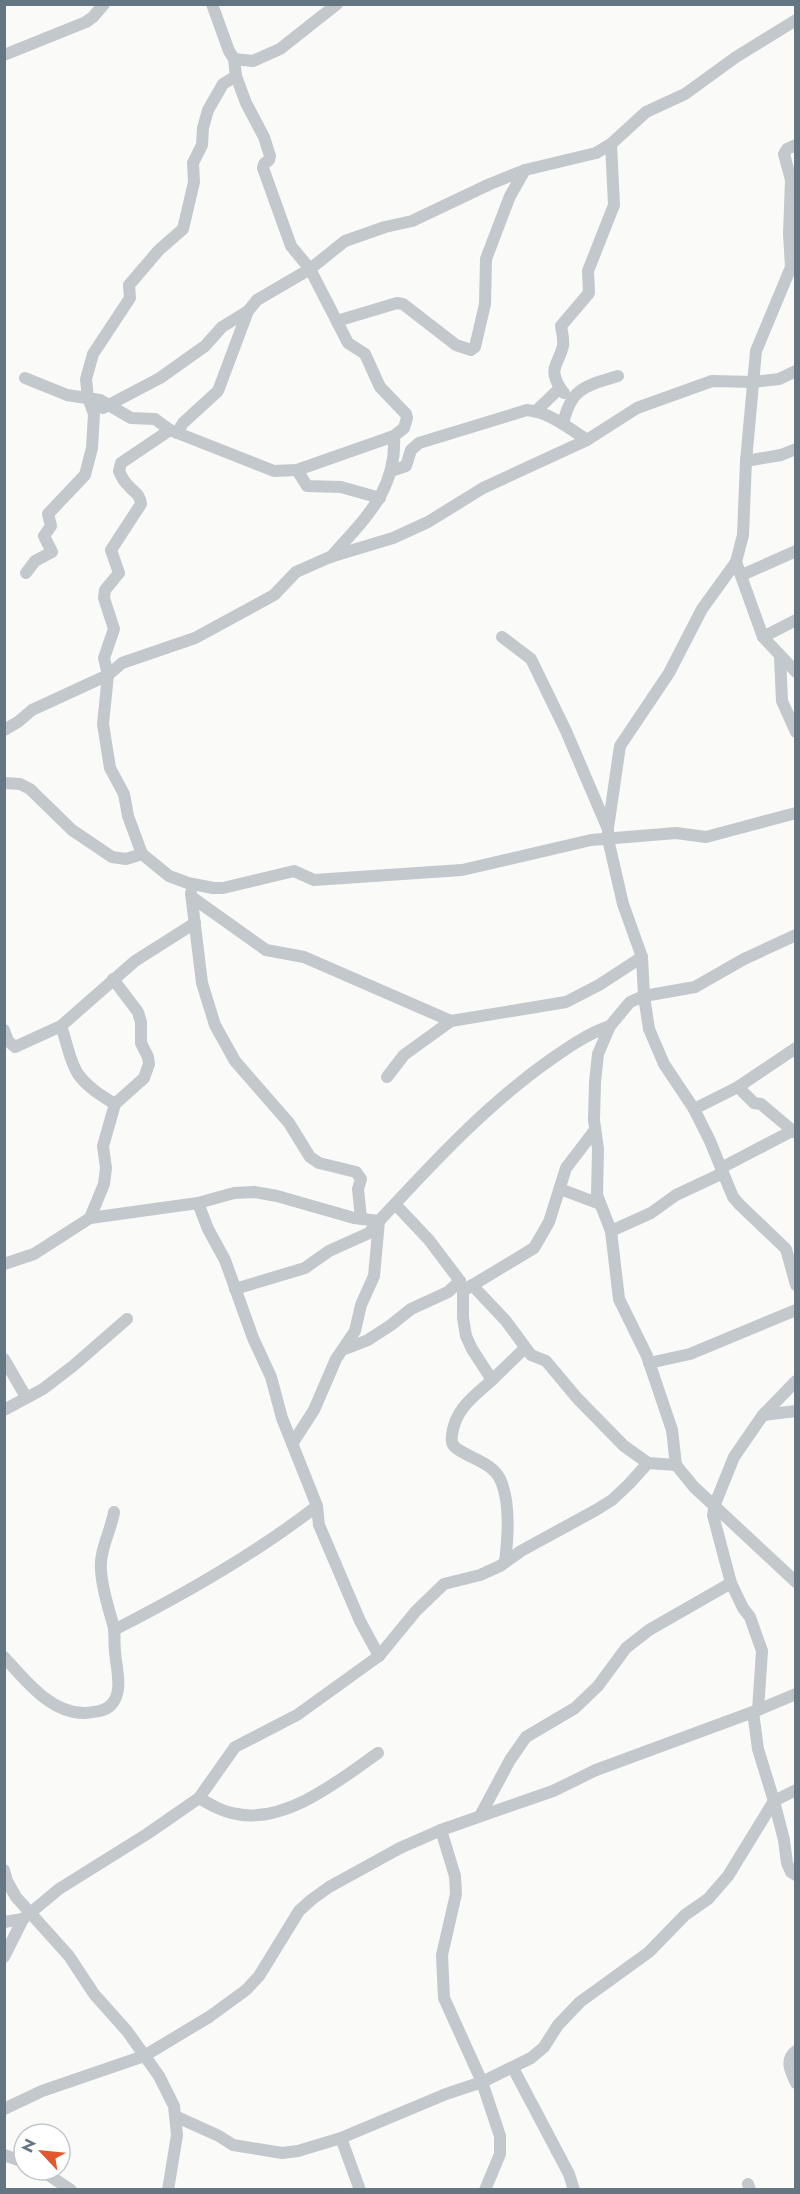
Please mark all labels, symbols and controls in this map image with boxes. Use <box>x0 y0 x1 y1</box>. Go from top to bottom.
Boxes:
north arrow <box>12 2122 72 2182</box>
text: N <box>16 2135 42 2156</box>

